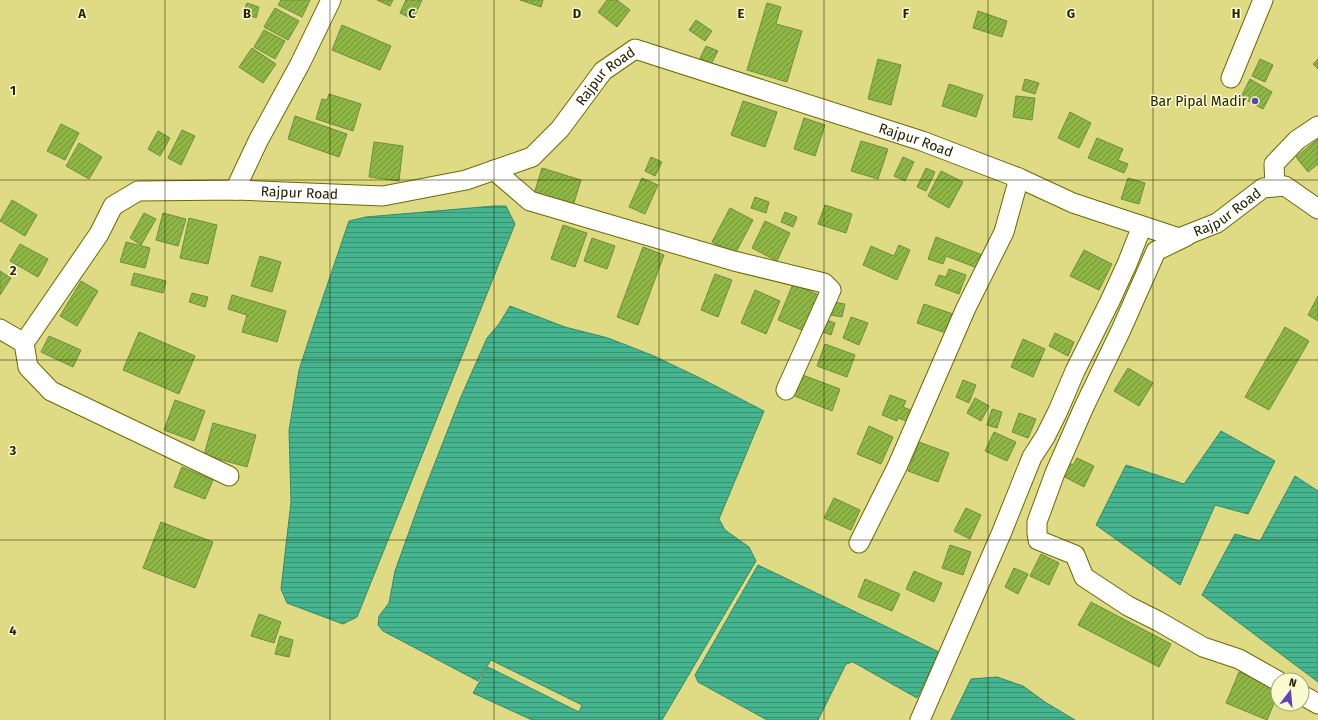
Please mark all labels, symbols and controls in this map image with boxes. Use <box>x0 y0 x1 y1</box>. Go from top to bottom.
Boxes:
text: A <box>77 6 86 21</box>
text: B <box>243 6 251 21</box>
text: C <box>408 6 416 21</box>
text: D <box>573 6 582 21</box>
text: E <box>738 6 745 21</box>
text: F <box>903 6 910 21</box>
text: G <box>1067 6 1075 21</box>
text: H <box>1232 6 1240 21</box>
street label: Rajpur Road <box>572 43 638 109</box>
text: 1 <box>10 83 16 98</box>
place label: Bar Pipal Madir <box>1150 93 1248 110</box>
marker: Bar Pipal Madir <box>1250 96 1260 106</box>
street label: Rajpur Road <box>877 119 956 161</box>
street label: Rajpur Road <box>260 183 339 203</box>
street label: Rajpur Road <box>1191 184 1264 240</box>
text: 2 <box>10 263 17 278</box>
text: 3 <box>9 443 17 458</box>
text: 4 <box>9 623 17 638</box>
north arrow <box>1270 672 1310 712</box>
text: N <box>1287 676 1298 690</box>

